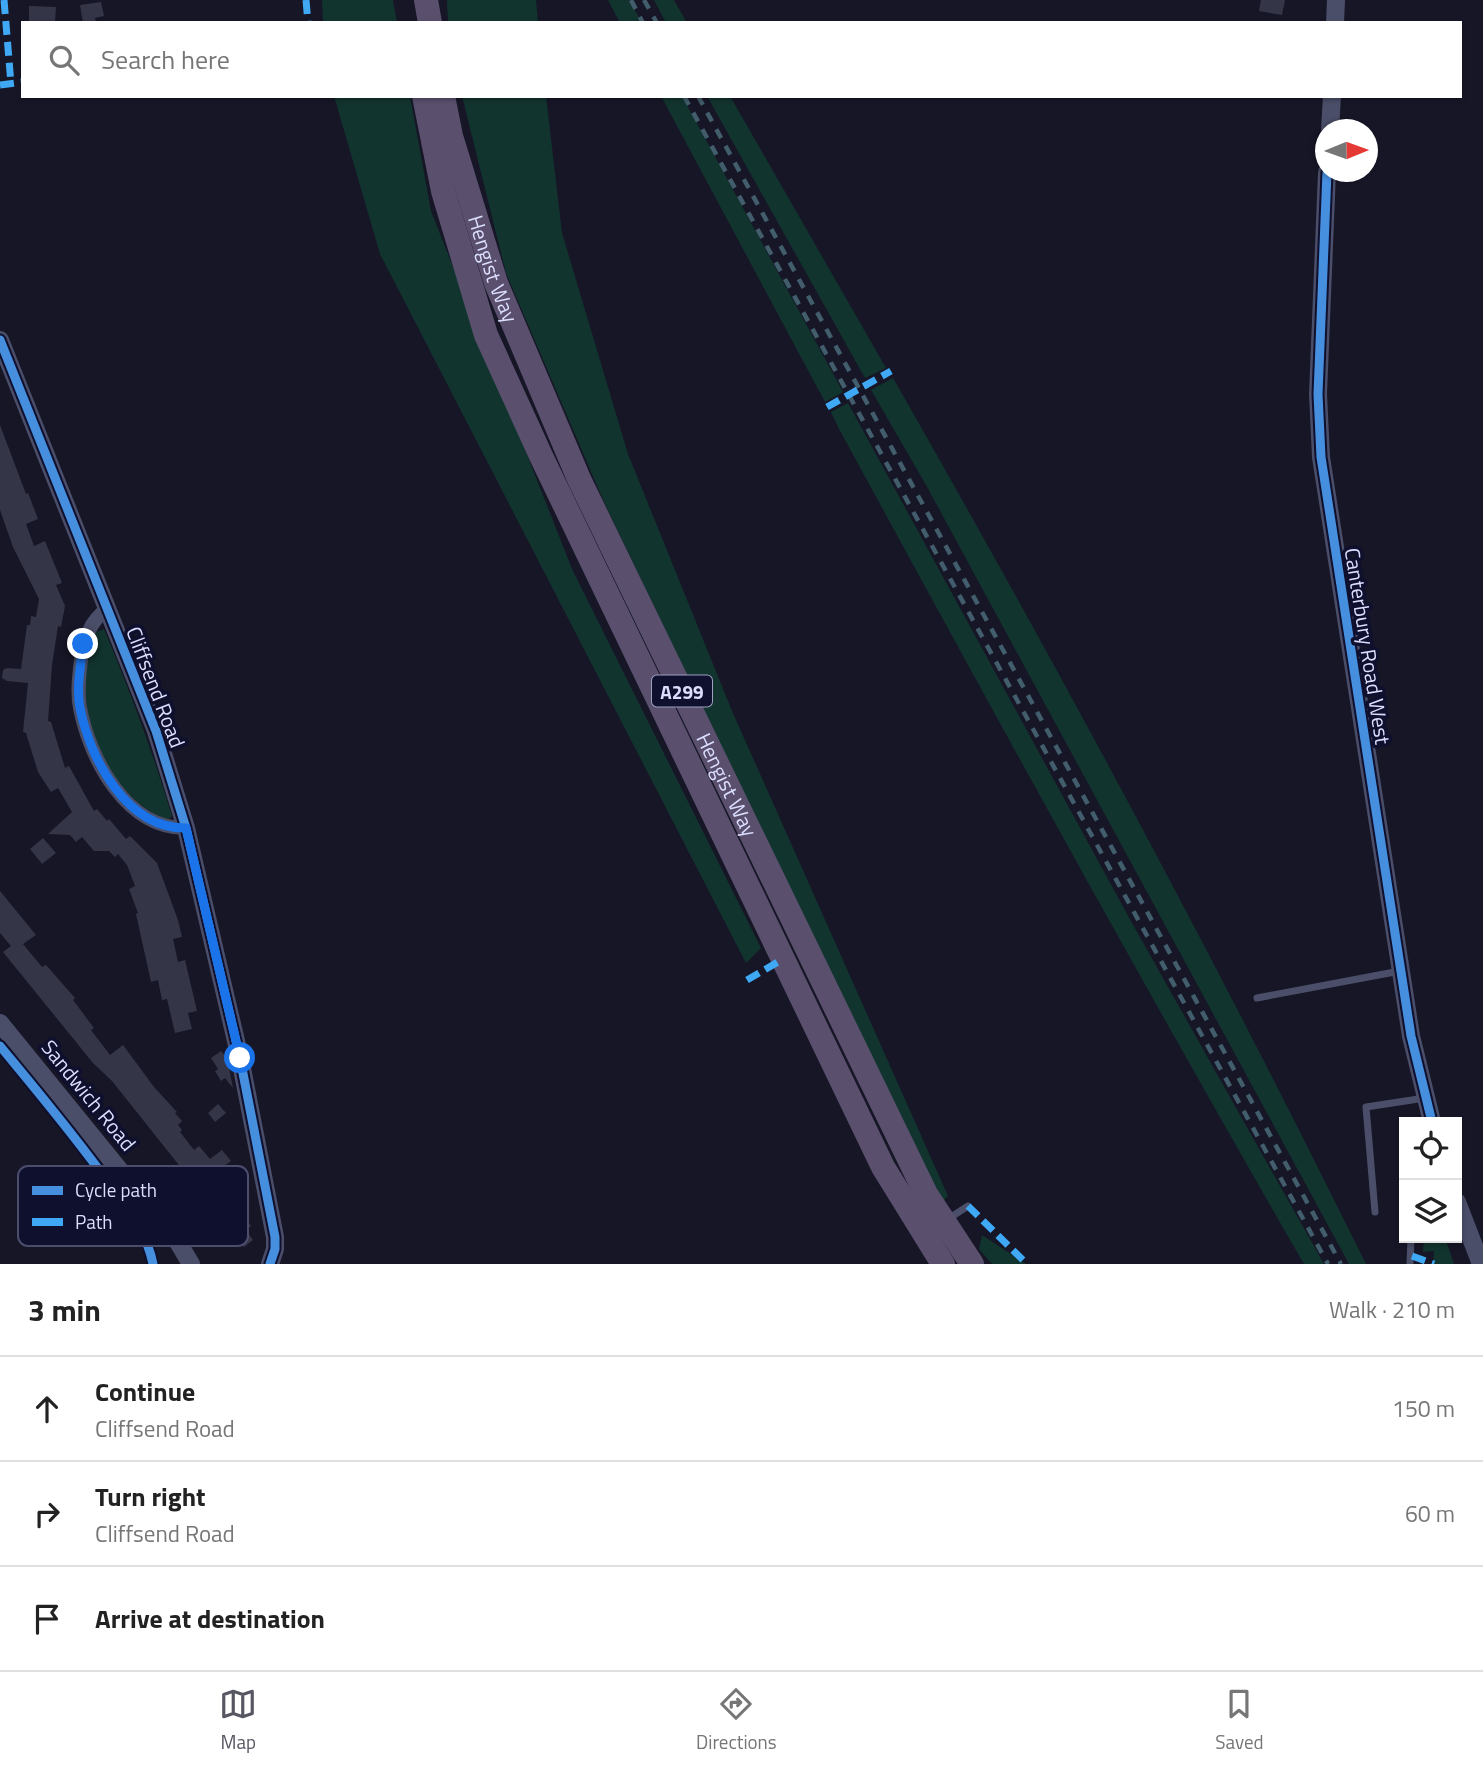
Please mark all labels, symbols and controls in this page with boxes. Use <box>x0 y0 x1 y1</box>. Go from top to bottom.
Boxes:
search box <box>21 21 1462 98</box>
text: Search here <box>101 40 230 79</box>
icon: search <box>45 41 83 79</box>
north arrow <box>1315 119 1378 182</box>
street label: Hengist Way <box>460 211 527 327</box>
street label: Canterbury Road West <box>1337 545 1399 747</box>
street label: Cliffsend Road <box>118 622 194 752</box>
route end <box>67 628 98 659</box>
road number: A299 <box>652 676 712 706</box>
street label: Hengist Way <box>688 727 766 842</box>
street label: Sandwich Road <box>34 1032 144 1158</box>
route start <box>224 1042 255 1073</box>
map controls <box>1399 1117 1462 1243</box>
button: locate <box>1399 1117 1462 1180</box>
legend <box>18 1166 248 1246</box>
text: Cycle path <box>75 1175 157 1204</box>
button: layers <box>1399 1180 1462 1243</box>
text: Path <box>75 1207 113 1236</box>
text: 3 min <box>28 1287 101 1333</box>
text: Walk · 210 m <box>1329 1292 1455 1327</box>
text: Continue <box>95 1372 195 1411</box>
icon: ahead <box>28 1390 66 1428</box>
text: 150 m <box>1392 1391 1455 1426</box>
text: Cliffsend Road <box>95 1411 235 1446</box>
text: Turn right <box>95 1477 206 1516</box>
icon: right <box>28 1495 66 1533</box>
text: 60 m <box>1405 1496 1455 1531</box>
text: Cliffsend Road <box>95 1516 235 1551</box>
text: Arrive at destination <box>95 1599 325 1638</box>
icon: arrive <box>28 1600 66 1638</box>
tab: Map <box>219 1685 257 1756</box>
tab: Directions <box>696 1685 777 1756</box>
tab: Saved <box>1215 1685 1264 1756</box>

